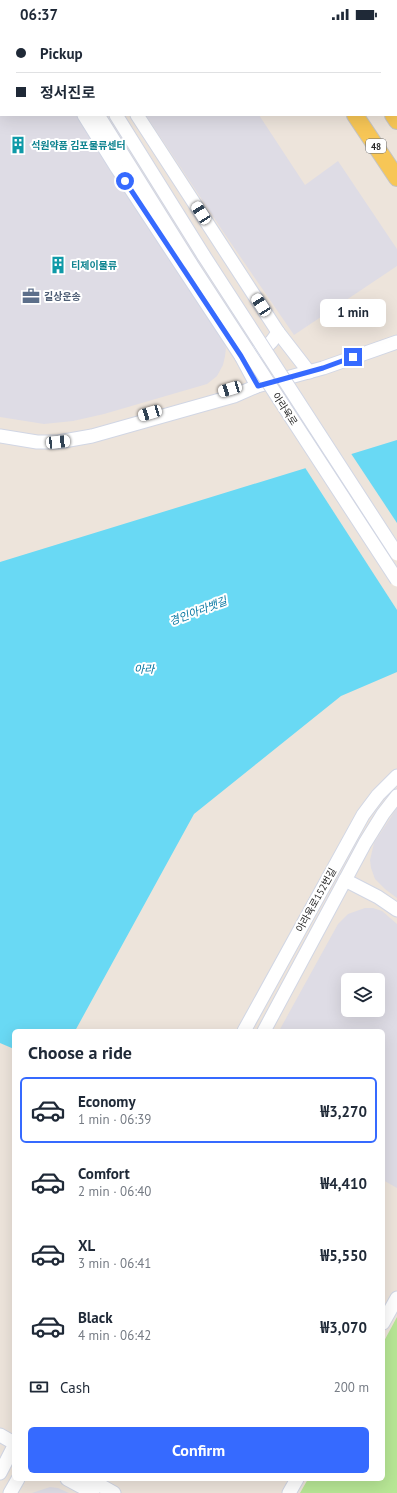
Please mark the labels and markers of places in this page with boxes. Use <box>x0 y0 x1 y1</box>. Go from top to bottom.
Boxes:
building icon: 석원약품 김포물류센터 <box>8 135 28 155</box>
place label: 석원약품 김포물류센터 <box>31 139 126 152</box>
building icon: 티제이물류 <box>48 255 68 275</box>
place label: 티제이물류 <box>71 259 117 272</box>
office icon: 길상운송 <box>21 286 41 306</box>
place label: 길상운송 <box>44 290 81 303</box>

